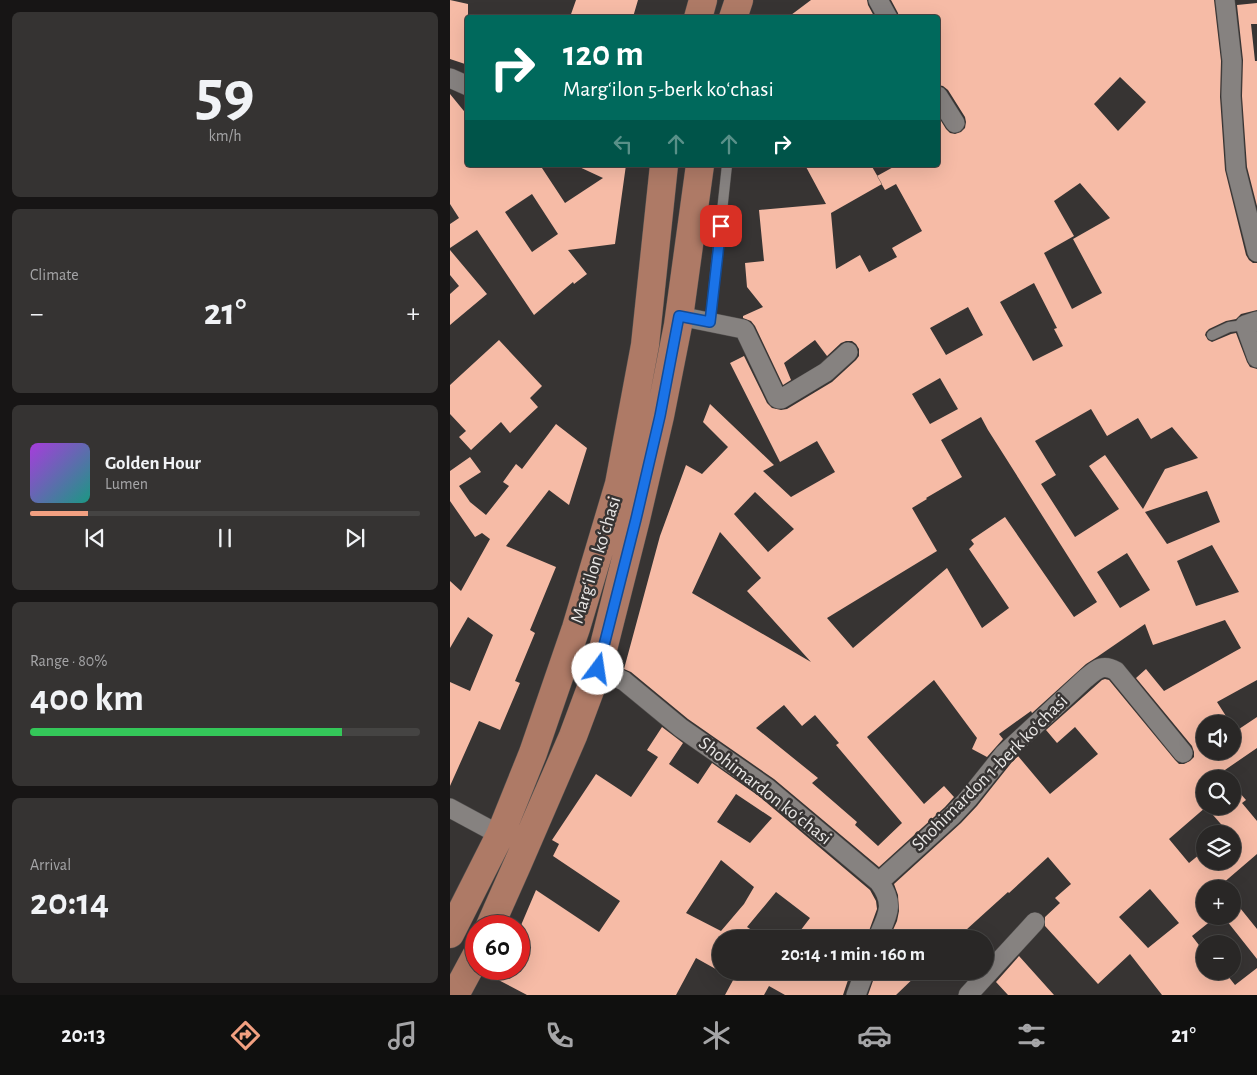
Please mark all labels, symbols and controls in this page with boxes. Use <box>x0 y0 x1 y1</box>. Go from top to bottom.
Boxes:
icon: right <box>480 35 545 100</box>
text: 120 m <box>563 37 644 72</box>
text: 59 <box>195 62 255 127</box>
text: Margʻilon 5-berk koʻchasi <box>563 78 774 100</box>
text: km/h <box>208 128 242 144</box>
icon: left <box>609 130 637 158</box>
icon: ahead <box>662 130 690 158</box>
icon: ahead <box>715 130 743 158</box>
icon: right <box>768 130 796 158</box>
pin <box>700 205 742 247</box>
icon: arrive <box>707 212 735 240</box>
text: Climate <box>30 267 79 283</box>
text: 21° <box>204 294 246 332</box>
text: − <box>30 300 43 328</box>
text: + <box>407 300 420 328</box>
text: Golden Hour <box>105 454 201 473</box>
text: Lumen <box>105 476 148 492</box>
street label: Margʻilon koʻchasi <box>568 494 624 626</box>
icon: previous <box>81 524 109 552</box>
icon: pause <box>211 524 239 552</box>
icon: next <box>341 524 369 552</box>
position arrow <box>571 642 623 694</box>
text: Range · 80% <box>30 653 107 669</box>
text: 400 km <box>30 680 144 718</box>
street label: Shohimardon 1-berk koʻchasi <box>908 691 1072 855</box>
map controls <box>1196 715 1241 980</box>
button: sound <box>1196 715 1241 760</box>
street label: Shohimardon koʻchasi <box>695 733 835 849</box>
button: search <box>1196 770 1241 815</box>
button: layers <box>1196 825 1241 870</box>
text: Arrival <box>30 857 71 873</box>
button: + <box>1196 880 1241 925</box>
text: 20:14 <box>30 884 109 922</box>
speed limit sign: 60 <box>465 915 530 980</box>
button: − <box>1196 935 1241 980</box>
text: 20:14 · 1 min · 160 m <box>781 945 925 964</box>
icon: directions <box>228 1018 263 1053</box>
icon: music <box>385 1018 420 1053</box>
icon: phone <box>542 1018 577 1053</box>
icon: climate <box>699 1018 734 1053</box>
icon: car <box>857 1018 892 1053</box>
icon: filters <box>1014 1018 1049 1053</box>
text: 20:13 <box>61 1024 105 1046</box>
text: 21° <box>1171 1024 1196 1046</box>

